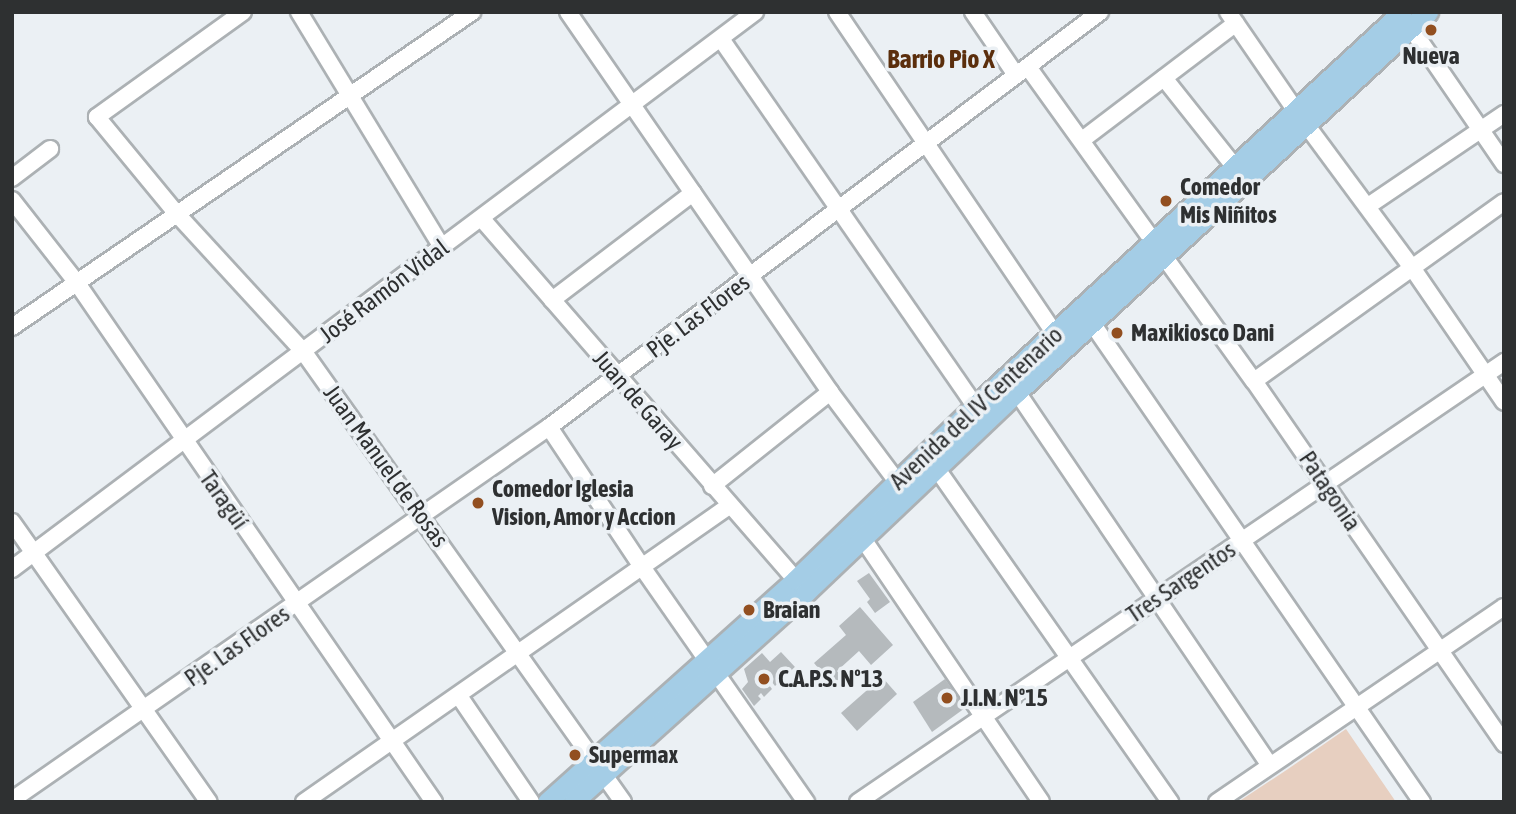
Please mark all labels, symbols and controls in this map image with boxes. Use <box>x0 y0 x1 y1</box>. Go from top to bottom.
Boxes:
marker: Nueva <box>1423 22 1439 38</box>
place label: Nueva <box>1402 42 1460 70</box>
district label: Barrio Pio X <box>887 44 995 76</box>
place label: Comedor Mis Niñitos <box>1180 173 1277 229</box>
marker: Comedor Mis Niñitos <box>1158 193 1174 209</box>
street label: José Ramón Vidal <box>314 233 454 349</box>
street label: Pje. Las Flores <box>641 268 755 364</box>
place label: Maxikiosco Dani <box>1131 319 1274 347</box>
street label: Avenida del IV Centenario <box>884 320 1068 496</box>
marker: Maxikiosco Dani <box>1109 325 1125 341</box>
street label: Juan de Garay <box>587 344 689 456</box>
street label: Juan Manuel de Rosas <box>318 379 454 553</box>
street label: Patagonia <box>1293 446 1367 536</box>
street label: Taragüí <box>194 465 254 535</box>
place label: Comedor Iglesia Vision, Amor y Accion <box>492 475 676 531</box>
marker: Comedor Iglesia Vision, Amor y Accion <box>470 495 486 511</box>
street label: Tres Sargentos <box>1121 535 1241 629</box>
place label: Braian <box>763 596 820 624</box>
street label: Pje. Las Flores <box>179 599 295 693</box>
marker: Braian <box>741 602 757 618</box>
place label: C.A.P.S. Nº13 <box>778 665 883 693</box>
marker: C.A.P.S. Nº13 <box>756 671 772 687</box>
place label: J.I.N. Nº15 <box>961 684 1048 712</box>
marker: J.I.N. Nº15 <box>939 690 955 706</box>
place label: Supermax <box>589 741 678 769</box>
marker: Supermax <box>567 747 583 763</box>

